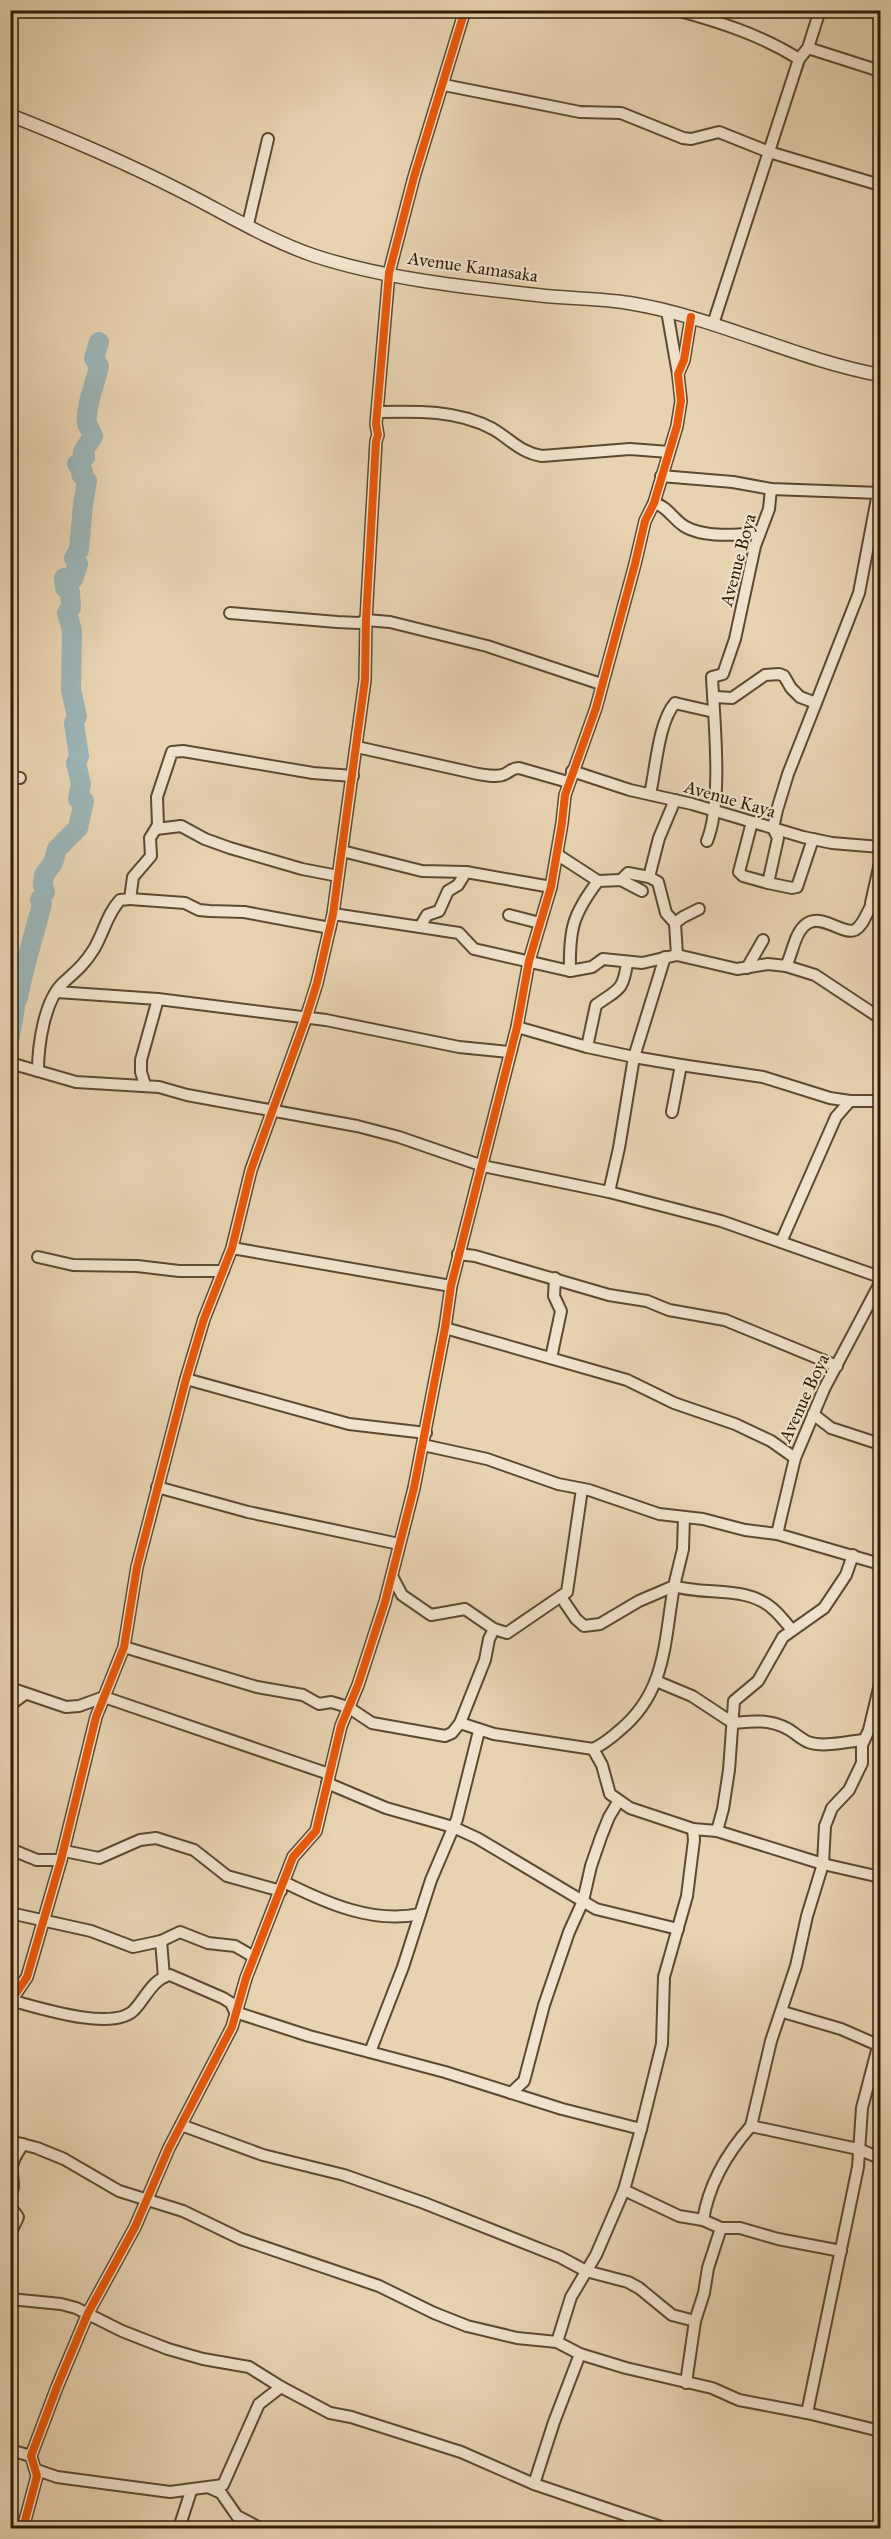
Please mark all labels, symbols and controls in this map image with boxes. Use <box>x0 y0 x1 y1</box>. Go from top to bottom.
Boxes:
street label: Avenue Kamasaka <box>406 247 540 287</box>
street label: Avenue Boya <box>715 511 761 610</box>
street label: Avenue Kaya <box>681 775 779 823</box>
street label: Avenue Boya <box>774 1350 834 1447</box>

